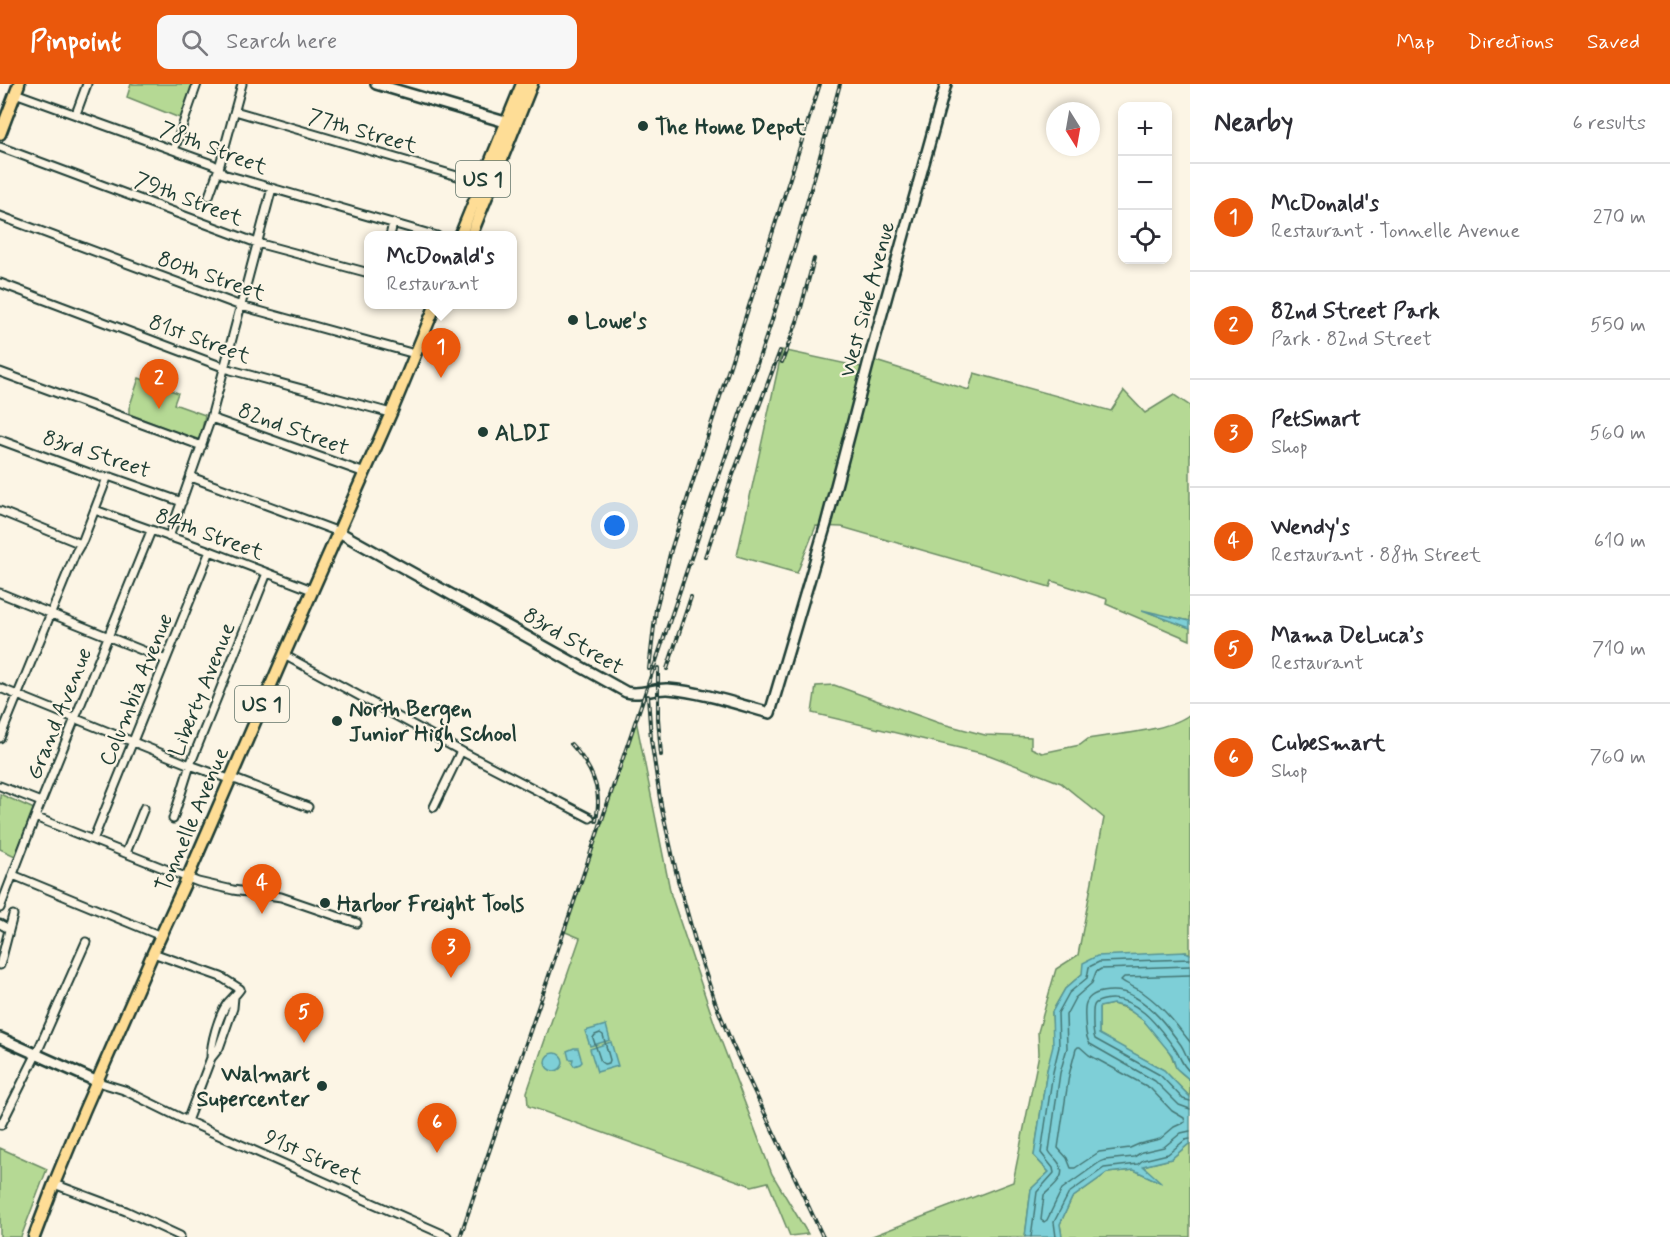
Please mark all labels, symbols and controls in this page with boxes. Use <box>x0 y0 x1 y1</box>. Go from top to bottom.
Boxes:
search box <box>157 15 577 69</box>
text: Pinpoint <box>30 24 121 61</box>
icon: search <box>178 26 211 59</box>
text: Search here <box>226 28 337 56</box>
text: Map <box>1396 28 1435 56</box>
text: Directions <box>1468 28 1554 56</box>
text: Saved <box>1587 28 1640 56</box>
north arrow <box>1046 102 1100 156</box>
map controls <box>1118 102 1172 264</box>
button: + <box>1118 102 1172 156</box>
street label: 77th Street <box>305 103 420 161</box>
text: Nearby <box>1214 106 1293 140</box>
text: 6 results <box>1573 110 1646 137</box>
place label: The Home Depot <box>655 114 807 142</box>
street label: 78th Street <box>156 116 271 182</box>
marker: The Home Depot <box>636 119 650 133</box>
button: − <box>1118 156 1172 210</box>
road number: US 1 <box>456 161 510 197</box>
street label: 79th Street <box>130 166 247 233</box>
text: McDonald's <box>1271 190 1379 218</box>
text: 1 <box>1229 204 1238 231</box>
text: 270 m <box>1593 204 1646 231</box>
button: locate <box>1118 210 1172 264</box>
street label: West Side Avenue <box>834 218 902 381</box>
text: Restaurant · Tonnelle Avenue <box>1271 218 1520 245</box>
popup <box>364 231 517 309</box>
text: McDonald's <box>387 243 494 271</box>
street label: 80th Street <box>154 245 269 308</box>
text: Restaurant <box>387 271 479 298</box>
text: 82nd Street Park <box>1271 298 1440 326</box>
place label: Lowe's <box>585 308 647 336</box>
street label: 81st Street <box>145 309 254 371</box>
text: 2 <box>1229 312 1238 339</box>
text: 550 m <box>1590 312 1646 339</box>
marker: Lowe's <box>566 313 580 327</box>
text: Park · 82nd Street <box>1271 326 1432 353</box>
pin: 1 <box>422 328 460 378</box>
pin: 2 <box>140 360 178 409</box>
street label: 82nd Street <box>234 397 353 463</box>
text: PetSmart <box>1271 406 1361 434</box>
place label: ALDI <box>495 420 550 448</box>
text: 3 <box>1229 420 1238 447</box>
text: 560 m <box>1590 420 1646 447</box>
street label: 83rd Street <box>39 424 154 485</box>
marker: ALDI <box>476 425 490 439</box>
text: Shop <box>1271 434 1308 461</box>
street label: 84th Street <box>151 502 267 567</box>
your location <box>600 511 629 540</box>
text: Wendy's <box>1271 514 1350 542</box>
text: 4 <box>1228 528 1239 555</box>
text: 610 m <box>1594 528 1646 555</box>
text: Restaurant · 88th Street <box>1271 542 1481 569</box>
street label: 83rd Street <box>518 602 628 682</box>
street label: Columbia Avenue <box>93 609 180 770</box>
street label: Liberty Avenue <box>163 618 243 761</box>
text: Mama DeLuca’s <box>1271 622 1423 650</box>
text: 5 <box>1228 636 1240 663</box>
text: 710 m <box>1592 636 1646 663</box>
street label: Grand Avenue <box>21 643 99 784</box>
text: Restaurant <box>1271 650 1364 677</box>
road number: US 1 <box>235 686 289 722</box>
place label: North Bergen Junior High School <box>349 696 517 753</box>
marker: North Bergen Junior High School <box>330 714 344 728</box>
text: CubeSmart <box>1271 730 1386 758</box>
street label: Tonnelle Avenue <box>150 743 236 897</box>
text: 6 <box>1228 744 1239 771</box>
text: 760 m <box>1589 744 1646 771</box>
text: Shop <box>1271 758 1308 785</box>
pin: 4 <box>242 864 282 914</box>
place label: Harbor Freight Tools <box>337 891 525 920</box>
marker: Harbor Freight Tools <box>318 896 332 910</box>
pin: 3 <box>432 928 470 978</box>
pin: 5 <box>284 994 324 1043</box>
place label: Walmart Supercenter <box>197 1061 311 1114</box>
marker: Walmart Supercenter <box>315 1079 329 1093</box>
pin: 6 <box>418 1104 456 1153</box>
street label: 91st Street <box>260 1124 367 1192</box>

